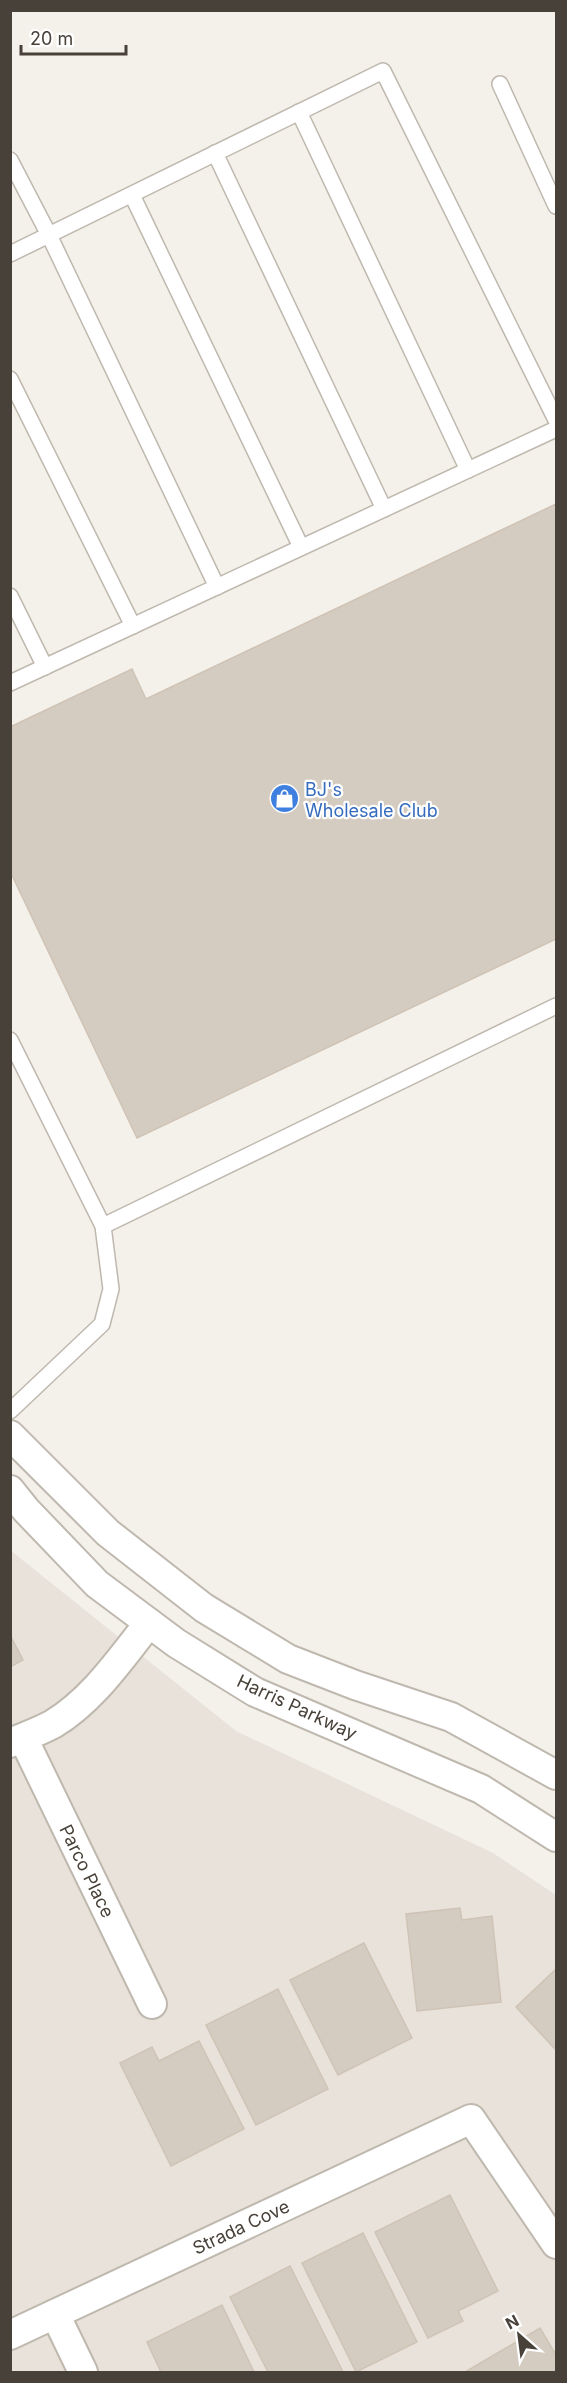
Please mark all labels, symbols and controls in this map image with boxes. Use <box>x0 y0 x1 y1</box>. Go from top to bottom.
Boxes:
scale bar <box>21 18 126 56</box>
text: 20 m <box>30 28 73 49</box>
place label: BJ's Wholesale Club <box>305 779 438 821</box>
shop icon: BJ's Wholesale Club <box>268 783 300 815</box>
street label: Harris Parkway <box>234 1670 360 1744</box>
street label: Parco Place <box>55 1821 119 1921</box>
street label: Strada Cove <box>189 2195 293 2259</box>
north arrow <box>489 2305 549 2365</box>
text: N <box>502 2310 522 2333</box>

